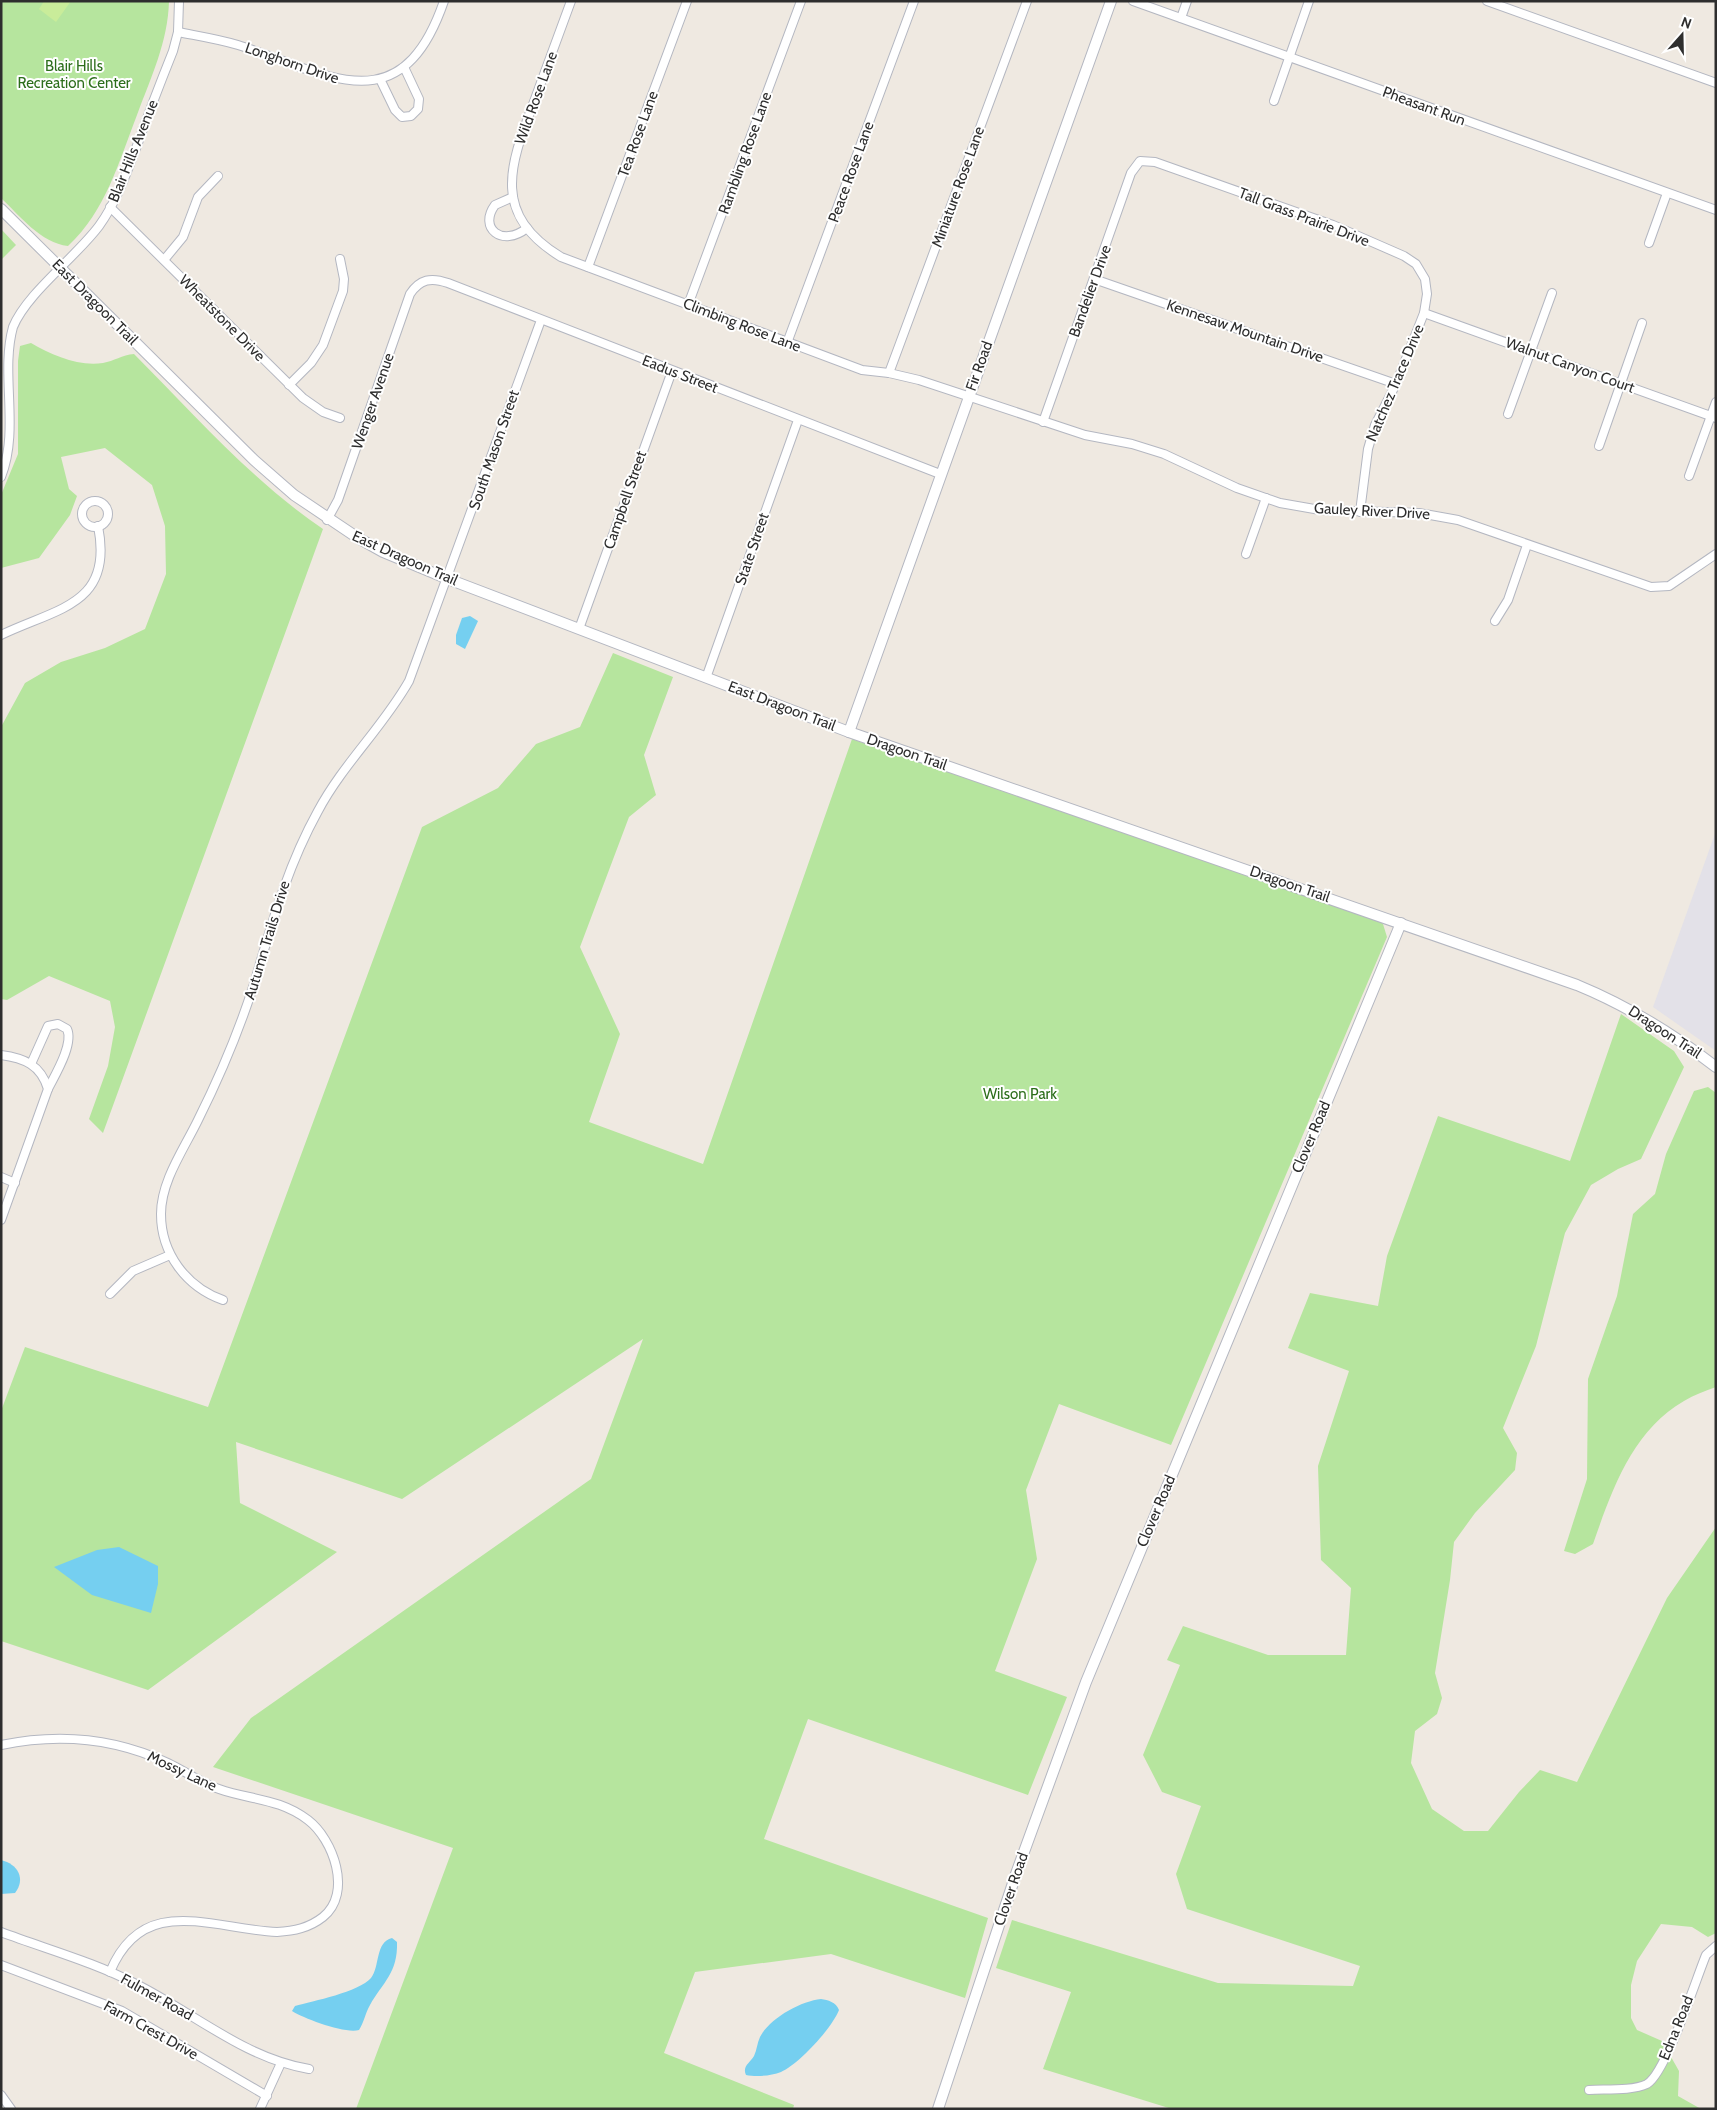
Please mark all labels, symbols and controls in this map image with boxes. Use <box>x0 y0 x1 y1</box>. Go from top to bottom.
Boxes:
north arrow <box>1657 10 1707 60</box>
text: N <box>1679 13 1694 33</box>
street label: Longhorn Drive <box>243 39 342 88</box>
street label: Wild Rose Lane <box>511 49 561 147</box>
park label: Blair Hills Recreation Center <box>17 57 131 92</box>
street label: Pheasant Run <box>1380 83 1468 129</box>
street label: Tea Rose Lane <box>614 88 662 179</box>
street label: Rambling Rose Lane <box>715 89 776 217</box>
street label: Blair Hills Avenue <box>104 97 162 205</box>
street label: Peace Rose Lane <box>824 119 878 225</box>
street label: Miniature Rose Lane <box>928 124 988 250</box>
street label: Tall Grass Prairie Drive <box>1236 184 1372 250</box>
street label: Bandelier Drive <box>1065 242 1115 340</box>
street label: East Dragoon Trail <box>48 255 142 349</box>
street label: Wheatstone Drive <box>175 271 269 365</box>
street label: Climbing Rose Lane <box>680 294 804 356</box>
street label: Kennesaw Mountain Drive <box>1164 296 1326 366</box>
street label: Natchez Trace Drive <box>1362 321 1428 444</box>
street label: Walnut Canyon Court <box>1503 333 1637 397</box>
street label: Fir Road <box>962 339 996 393</box>
street label: Wenger Avenue <box>348 350 398 451</box>
street label: Eadus Street <box>640 351 720 397</box>
street label: South Mason Street <box>465 388 523 512</box>
street label: Campbell Street <box>600 448 650 552</box>
street label: Gauley River Drive <box>1314 499 1431 523</box>
street label: State Street <box>731 510 773 588</box>
street label: East Dragoon Trail <box>349 527 461 590</box>
street label: East Dragoon Trail <box>726 677 839 735</box>
street label: Dragoon Trail <box>865 730 950 774</box>
street label: Dragoon Trail <box>1248 862 1333 906</box>
street label: Autumn Trails Drive <box>240 878 294 1002</box>
street label: Dragoon Trail <box>1625 1002 1705 1063</box>
park label: Wilson Park <box>983 1085 1057 1103</box>
street label: Clover Road <box>1288 1098 1334 1176</box>
street label: Clover Road <box>1133 1472 1179 1550</box>
street label: Mossy Lane <box>144 1747 220 1795</box>
street label: Clover Road <box>990 1850 1032 1928</box>
street label: Fulmer Road <box>118 1970 196 2024</box>
street label: Edna Road <box>1655 1993 1697 2063</box>
street label: Farm Crest Drive <box>101 1997 202 2064</box>

